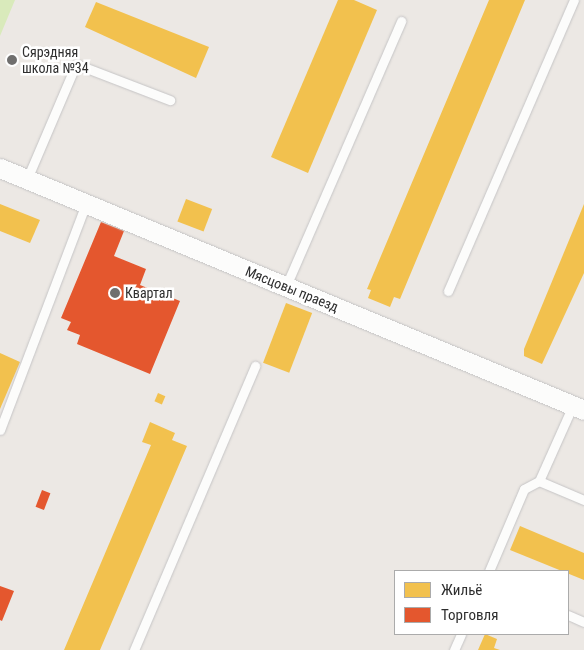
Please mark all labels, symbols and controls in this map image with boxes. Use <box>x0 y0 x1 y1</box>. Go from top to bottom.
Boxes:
place label: Сярэдняя школа №34 <box>22 44 89 76</box>
marker: Сярэдняя школа №34 <box>6 54 18 66</box>
street label: Мясцовы праезд <box>243 263 341 315</box>
place label: Квартал <box>125 285 173 301</box>
marker: Квартал <box>109 287 121 299</box>
legend <box>394 570 569 635</box>
text: Жильё <box>441 581 482 599</box>
text: Торговля <box>441 606 498 624</box>

